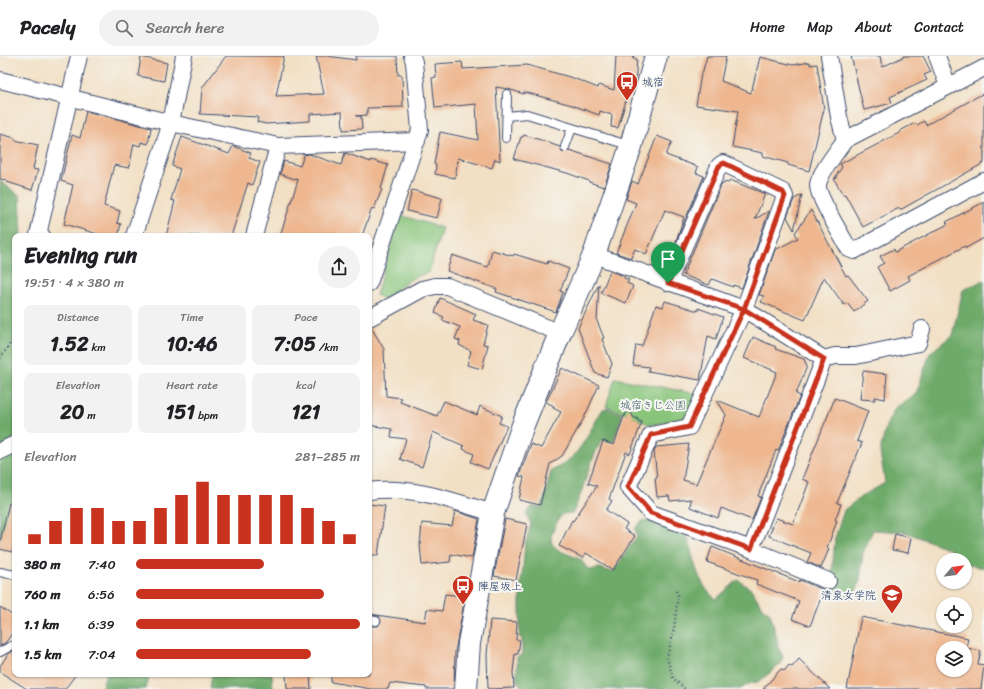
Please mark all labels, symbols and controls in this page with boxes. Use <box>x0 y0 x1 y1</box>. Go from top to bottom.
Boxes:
search box <box>99 10 379 46</box>
text: Pacely <box>20 11 75 44</box>
text: Search here <box>145 15 224 41</box>
text: Home <box>750 15 785 40</box>
text: Map <box>807 15 833 40</box>
text: About <box>855 15 892 40</box>
text: Contact <box>914 15 964 40</box>
icon: search <box>113 17 135 39</box>
bus stop icon: 城宿 <box>614 69 640 102</box>
place label: 城宿 <box>642 73 664 92</box>
text: Evening run <box>24 236 137 275</box>
pin <box>651 242 685 283</box>
button: share <box>318 246 360 288</box>
icon: arrive <box>657 248 679 270</box>
text: 19:51 · 4 × 380 m <box>24 271 124 294</box>
text: Distance <box>57 308 99 327</box>
text: Time <box>180 308 204 327</box>
text: Pace <box>294 308 318 327</box>
text: 1.52 <box>50 327 89 362</box>
text: 10:46 <box>166 327 218 362</box>
text: 7:05 <box>274 327 316 362</box>
text: km <box>89 338 106 357</box>
text: /km <box>316 338 338 357</box>
text: Elevation <box>56 376 100 395</box>
text: Heart rate <box>166 376 218 395</box>
text: kcal <box>296 376 316 395</box>
text: 20 <box>60 395 84 430</box>
text: 151 <box>166 395 195 430</box>
text: 121 <box>292 395 320 430</box>
park label: 城宿きじ公園 <box>620 396 686 415</box>
text: m <box>84 406 96 425</box>
text: bpm <box>195 406 218 425</box>
text: Elevation <box>24 445 77 468</box>
text: 281–285 m <box>295 445 360 468</box>
text: 380 m <box>24 553 61 576</box>
text: 7:40 <box>88 553 116 576</box>
north arrow <box>936 553 972 589</box>
map controls <box>936 553 972 677</box>
bus stop icon: 陣屋坂上 <box>450 573 476 606</box>
place label: 陣屋坂上 <box>478 577 522 596</box>
school or university icon: 清泉女学院 <box>879 582 905 615</box>
text: 760 m <box>24 583 60 606</box>
text: 6:56 <box>88 583 115 606</box>
place label: 清泉女学院 <box>821 586 876 605</box>
button: locate <box>936 597 972 633</box>
text: 1.1 km <box>24 613 59 636</box>
text: 6:39 <box>88 613 114 636</box>
button: layers <box>936 641 972 677</box>
text: 1.5 km <box>24 643 62 666</box>
text: 7:04 <box>88 643 116 666</box>

